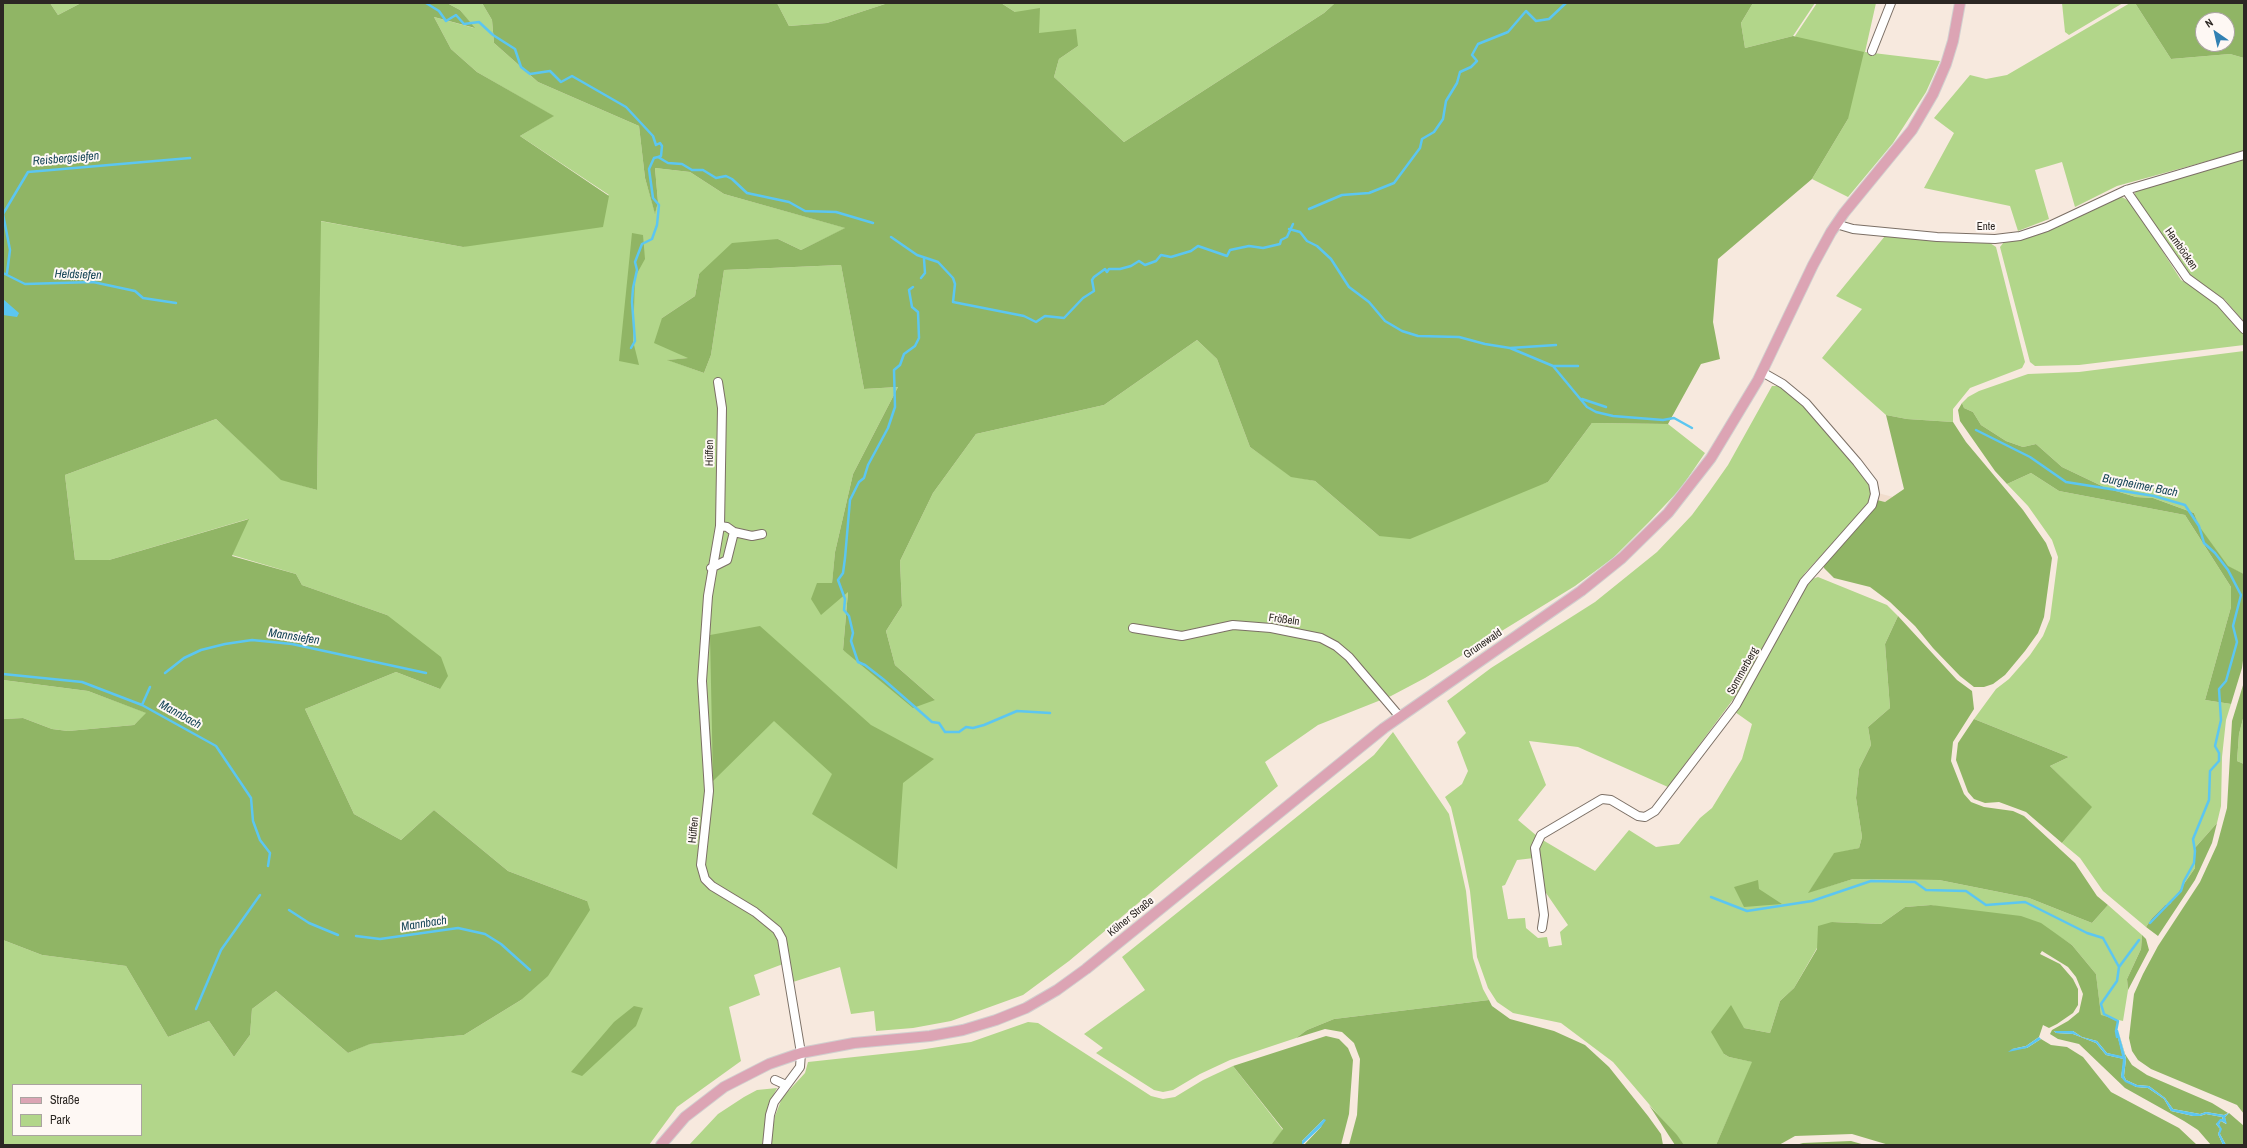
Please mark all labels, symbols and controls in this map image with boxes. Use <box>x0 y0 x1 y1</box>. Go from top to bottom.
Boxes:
north arrow <box>2195 12 2235 52</box>
text: N <box>2202 15 2215 31</box>
water label: Reisbergsiefen <box>32 149 100 169</box>
street label: Ente <box>1977 220 1995 234</box>
street label: Hamböcken <box>2162 226 2200 272</box>
water label: Heldsiefen <box>54 267 102 283</box>
street label: Hüffen <box>703 440 717 466</box>
water label: Burgheimer Bach <box>2101 472 2179 500</box>
street label: Frößeln <box>1268 611 1300 629</box>
water label: Mannsiefen <box>267 626 321 648</box>
street label: Grunewald <box>1461 626 1505 662</box>
street label: Sommerberg <box>1725 645 1761 697</box>
water label: Mannbach <box>156 698 204 732</box>
street label: Hüffen <box>686 816 702 844</box>
street label: Kölner Straße <box>1105 894 1157 940</box>
water label: Mannbach <box>400 913 448 935</box>
legend <box>12 1084 142 1136</box>
text: Straße <box>50 1092 80 1108</box>
text: Park <box>50 1112 70 1128</box>

